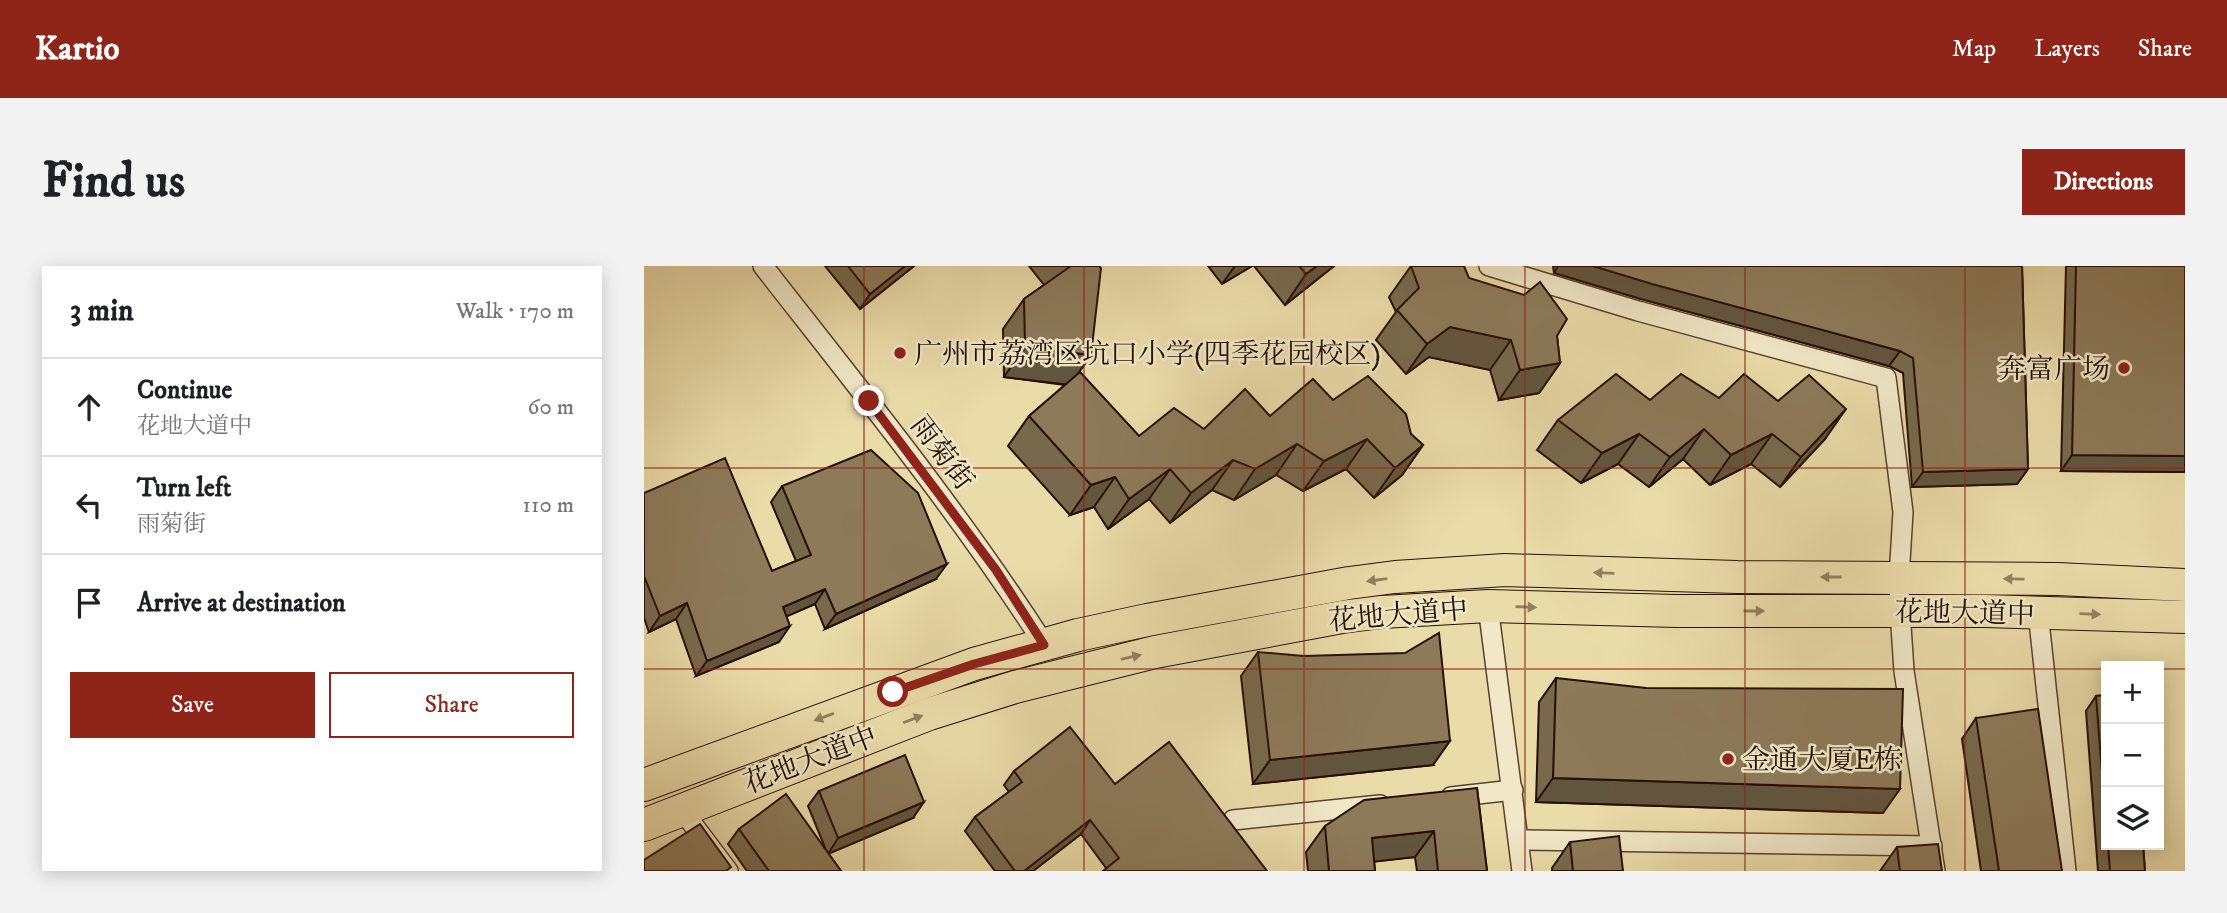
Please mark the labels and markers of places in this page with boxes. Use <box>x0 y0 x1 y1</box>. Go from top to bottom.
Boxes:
place label: 广州市荔湾区坑口小学(四季花园校区) <box>914 337 1381 372</box>
marker: 广州市荔湾区坑口小学(四季花园校区) <box>892 345 908 361</box>
place label: 奔富广场 <box>1998 352 2110 387</box>
marker: 奔富广场 <box>2116 360 2132 376</box>
place label: 金通大厦E栋 <box>1742 743 1902 778</box>
marker: 金通大厦E栋 <box>1720 751 1736 767</box>

